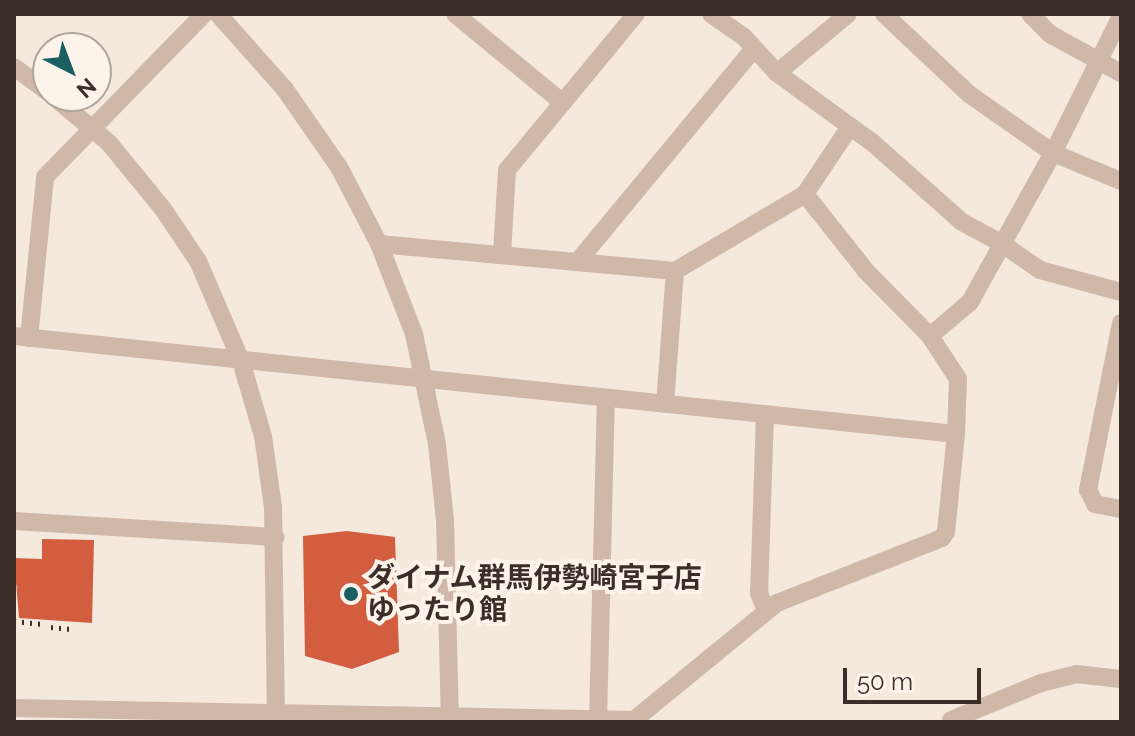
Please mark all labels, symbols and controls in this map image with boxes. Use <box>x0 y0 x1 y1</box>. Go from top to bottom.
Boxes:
north arrow <box>32 32 112 112</box>
text: N <box>72 73 102 104</box>
place label: ダイナム群馬伊勢崎宮子店 ゆったり館 <box>367 561 703 627</box>
marker: ダイナム群馬伊勢崎宮子店 ゆったり館 <box>342 585 360 603</box>
scale bar <box>847 652 985 702</box>
text: 50 m <box>857 667 913 696</box>

